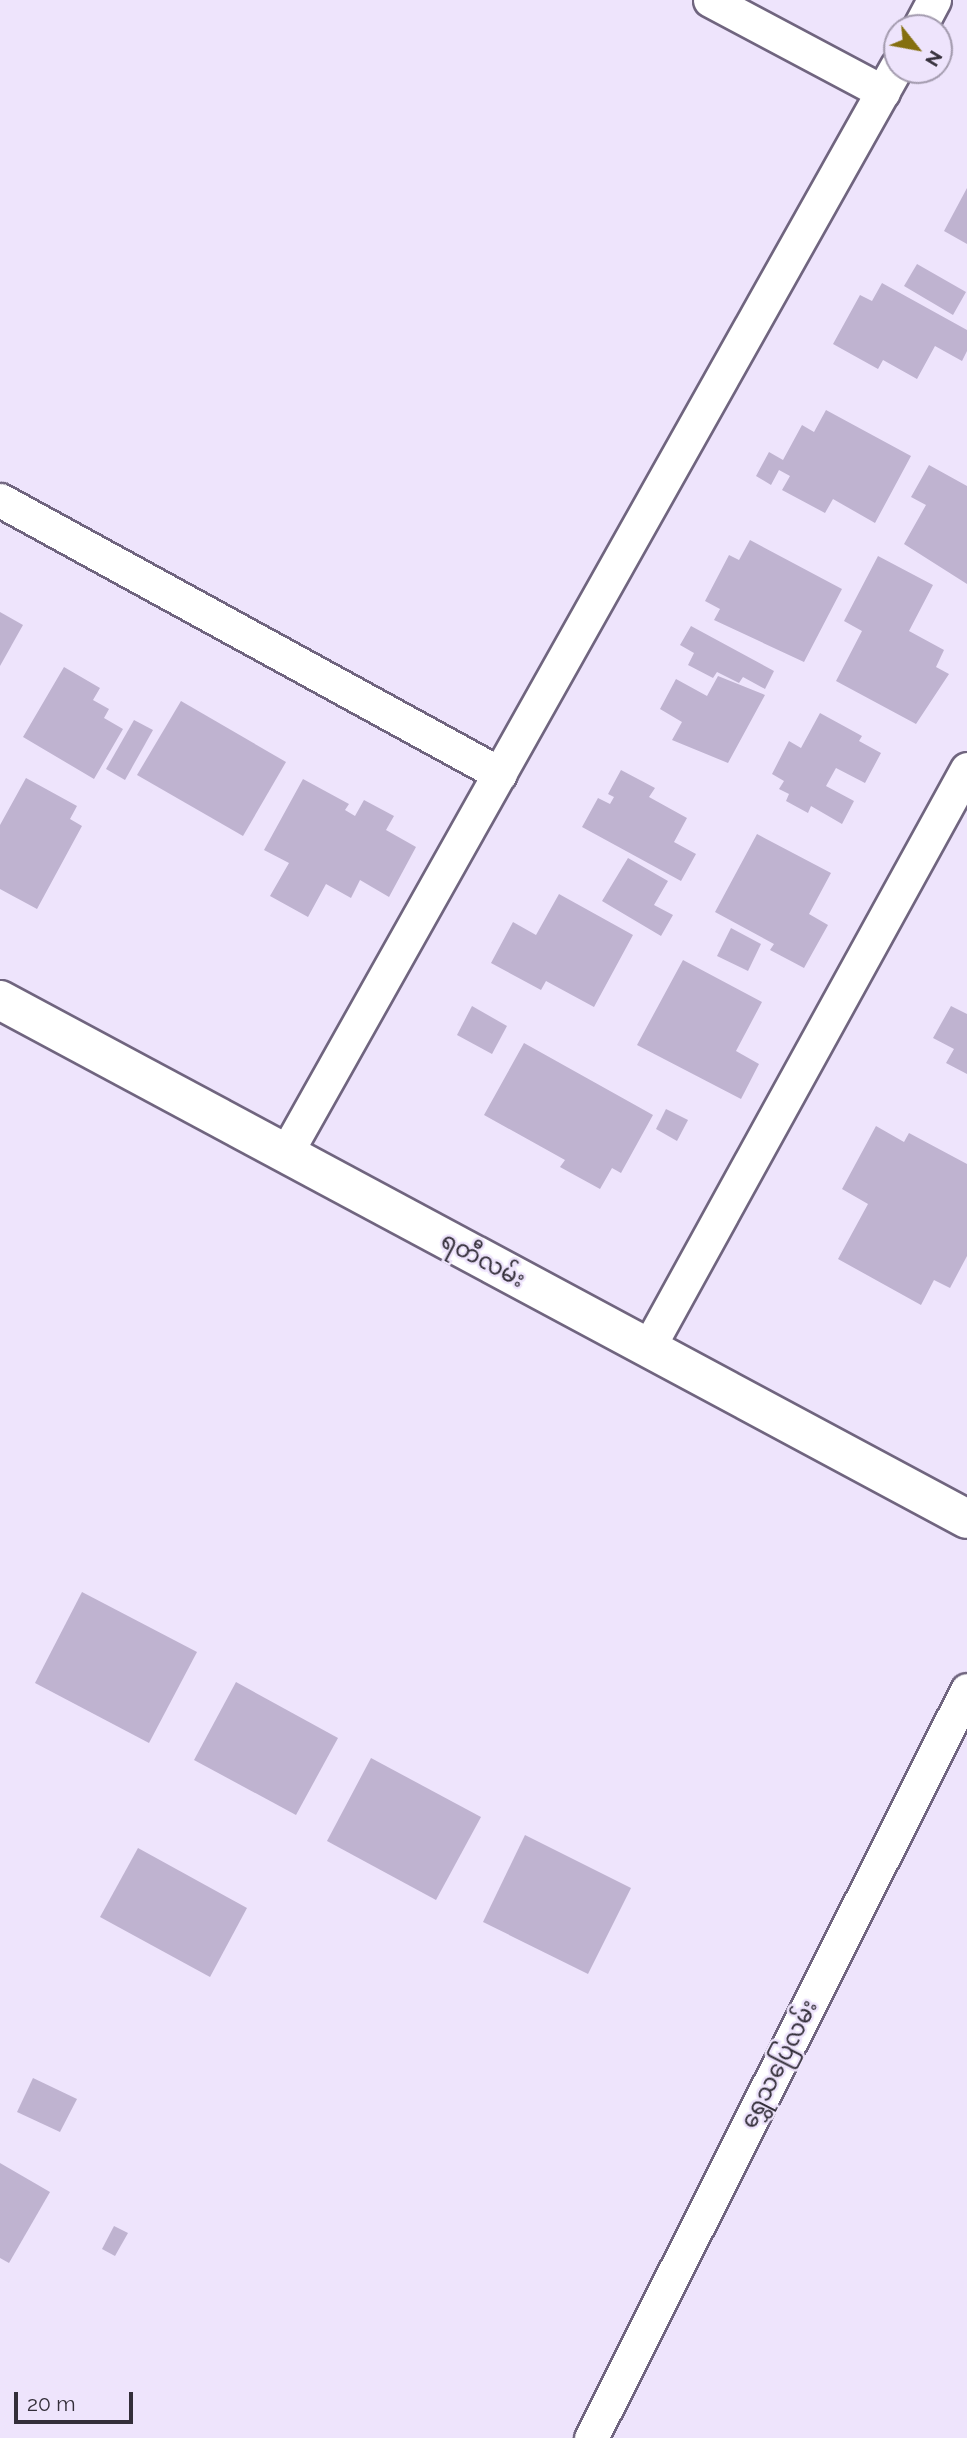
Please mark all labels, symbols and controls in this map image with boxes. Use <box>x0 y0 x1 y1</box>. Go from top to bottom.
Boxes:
north arrow <box>883 14 953 84</box>
text: N <box>921 47 947 71</box>
street label: ရတီလမ်း <box>436 1226 530 1294</box>
street label: ရွှေသပြေလမ်း <box>735 1995 823 2133</box>
scale bar <box>18 2378 136 2422</box>
text: 20 m <box>27 2391 75 2416</box>

